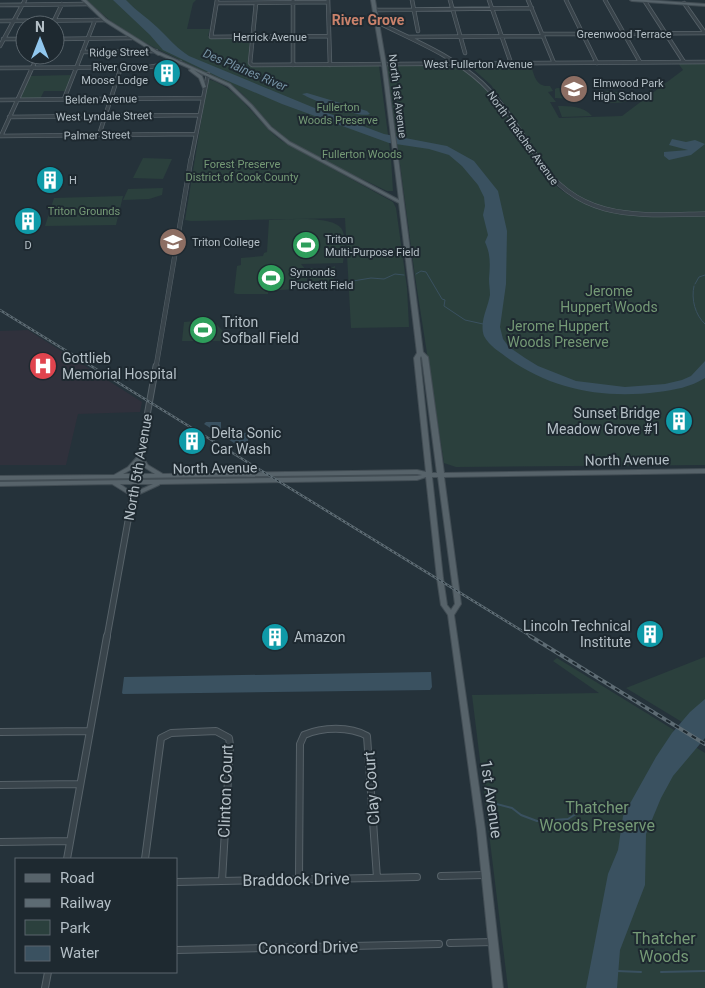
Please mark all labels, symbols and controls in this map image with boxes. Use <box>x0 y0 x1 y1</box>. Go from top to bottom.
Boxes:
district label: River Grove <box>332 12 405 28</box>
north arrow <box>15 15 65 65</box>
text: N <box>35 19 45 35</box>
street label: Greenwood Terrace <box>576 28 672 41</box>
street label: Herrick Avenue <box>233 31 307 44</box>
street label: Ridge Street <box>89 45 149 60</box>
water label: Des Plaines River <box>201 46 290 94</box>
street label: North 1st Avenue <box>386 53 409 139</box>
building icon: River Grove Moose Lodge <box>152 58 182 88</box>
street label: West Fullerton Avenue <box>423 58 533 71</box>
place label: River Grove Moose Lodge <box>81 61 148 87</box>
school or university icon: Elmwood Park High School <box>559 74 589 104</box>
place label: Elmwood Park High School <box>593 77 664 103</box>
street label: North Thatcher Avenue <box>484 89 561 188</box>
street label: Belden Avenue <box>65 92 137 107</box>
park label: Fullerton Woods Preserve <box>298 101 378 127</box>
street label: West Lyndale Street <box>56 109 153 124</box>
street label: Palmer Street <box>64 128 131 143</box>
park label: Fullerton Woods <box>322 148 402 161</box>
park label: Forest Preserve District of Cook County <box>186 158 299 184</box>
building icon: H <box>35 165 65 195</box>
place label: H <box>69 174 77 187</box>
park label: Triton Grounds <box>48 205 121 218</box>
building icon: D <box>13 206 43 236</box>
school or university icon: Triton College <box>158 227 188 257</box>
sports icon: Triton Multi-Purpose Field <box>291 230 321 260</box>
place label: Triton Multi-Purpose Field <box>325 233 420 259</box>
place label: Triton College <box>192 236 260 249</box>
place label: D <box>24 239 32 252</box>
sports icon: Symonds Puckett Field <box>256 263 286 293</box>
place label: Symonds Puckett Field <box>290 266 353 292</box>
park label: Jerome Huppert Woods <box>560 283 658 315</box>
place label: Triton Sofball Field <box>222 314 299 346</box>
sports icon: Triton Sofball Field <box>188 315 218 345</box>
park label: Jerome Huppert Woods Preserve <box>507 318 609 350</box>
place label: Gottlieb Memorial Hospital <box>62 350 177 382</box>
hospital icon: Gottlieb Memorial Hospital <box>28 351 58 381</box>
place label: Sunset Bridge Meadow Grove #1 <box>547 405 660 437</box>
building icon: Sunset Bridge Meadow Grove #1 <box>664 406 694 436</box>
street label: North 5th Avenue <box>121 412 155 522</box>
place label: Delta Sonic Car Wash <box>211 425 281 457</box>
building icon: Delta Sonic Car Wash <box>177 426 207 456</box>
street label: North Avenue <box>585 451 669 469</box>
street label: North Avenue <box>173 459 257 477</box>
place label: Lincoln Technical Institute <box>523 618 631 650</box>
building icon: Lincoln Technical Institute <box>635 619 665 649</box>
building icon: Amazon <box>260 622 290 652</box>
place label: Amazon <box>294 629 346 645</box>
street label: Clinton Court <box>214 744 237 838</box>
street label: Clay Court <box>359 750 384 825</box>
street label: 1st Avenue <box>477 759 506 839</box>
park label: Thatcher Woods Preserve <box>539 798 655 835</box>
legend <box>15 858 178 973</box>
text: Road <box>60 869 94 887</box>
street label: Braddock Drive <box>242 869 350 890</box>
text: Railway <box>60 894 111 912</box>
text: Park <box>60 919 91 937</box>
park label: Thatcher Woods <box>632 929 696 966</box>
street label: Concord Drive <box>258 937 358 958</box>
text: Water <box>60 944 99 962</box>

